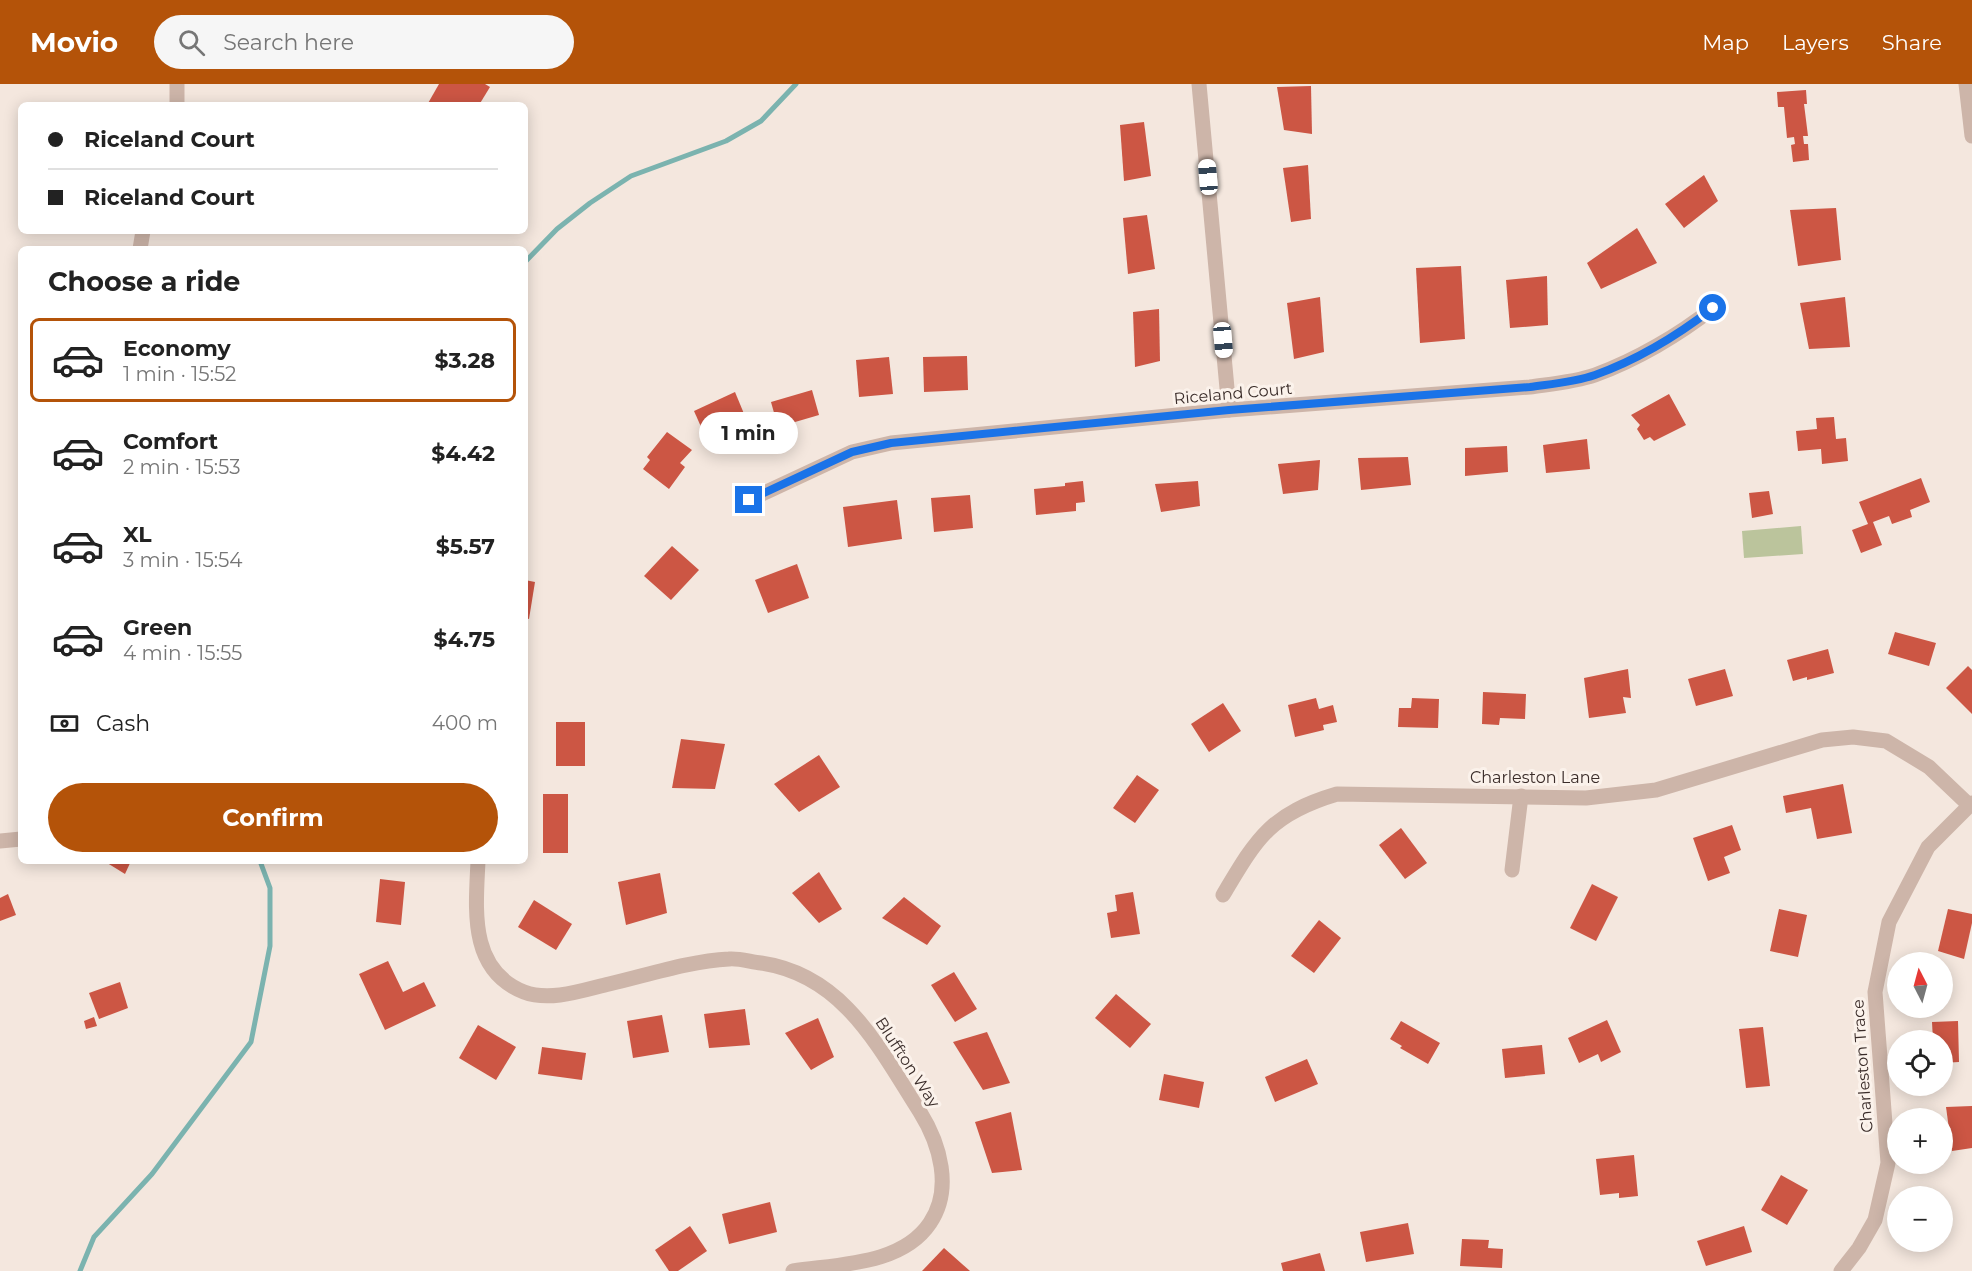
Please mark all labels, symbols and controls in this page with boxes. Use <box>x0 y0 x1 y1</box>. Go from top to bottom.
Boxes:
search box <box>154 15 574 69</box>
text: Movio <box>30 25 118 59</box>
icon: search <box>175 26 208 59</box>
text: Search here <box>223 29 354 56</box>
text: Map <box>1702 30 1749 55</box>
text: Layers <box>1782 30 1849 55</box>
text: Share <box>1882 30 1942 55</box>
text: Riceland Court <box>84 126 255 153</box>
car <box>1197 158 1219 196</box>
text: Riceland Court <box>84 184 255 211</box>
text: Choose a ride <box>48 265 240 298</box>
route start <box>1699 294 1726 321</box>
car <box>1212 321 1234 359</box>
icon: car <box>51 333 105 387</box>
text: Economy <box>123 335 231 362</box>
text: $3.28 <box>435 347 495 374</box>
text: 1 min · 15:52 <box>123 362 236 386</box>
street label: Riceland Court <box>1173 379 1294 408</box>
callout: 1 min <box>700 413 798 455</box>
text: 1 min <box>721 421 776 445</box>
icon: car <box>51 426 105 480</box>
text: Comfort <box>123 428 218 455</box>
text: $4.42 <box>431 440 495 467</box>
text: 2 min · 15:53 <box>123 455 241 479</box>
route end <box>735 486 762 513</box>
icon: car <box>51 519 105 573</box>
text: XL <box>123 521 152 548</box>
text: $5.57 <box>436 533 495 560</box>
text: 3 min · 15:54 <box>123 548 242 572</box>
icon: car <box>51 612 105 666</box>
text: Green <box>123 614 192 641</box>
text: $4.75 <box>433 626 495 653</box>
text: 4 min · 15:55 <box>123 641 242 665</box>
icon: cash <box>48 707 81 740</box>
text: Cash <box>96 710 150 737</box>
text: 400 m <box>432 711 498 735</box>
street label: Charleston Lane <box>1470 768 1600 787</box>
button: Confirm <box>48 783 498 852</box>
north arrow <box>1887 952 1953 1018</box>
map controls <box>1887 952 1953 1252</box>
street label: Charleston Trace <box>1848 999 1877 1133</box>
street label: Bluffton Way <box>871 1014 944 1111</box>
button: locate <box>1887 1030 1953 1096</box>
button: + <box>1887 1108 1953 1174</box>
button: − <box>1887 1186 1953 1252</box>

